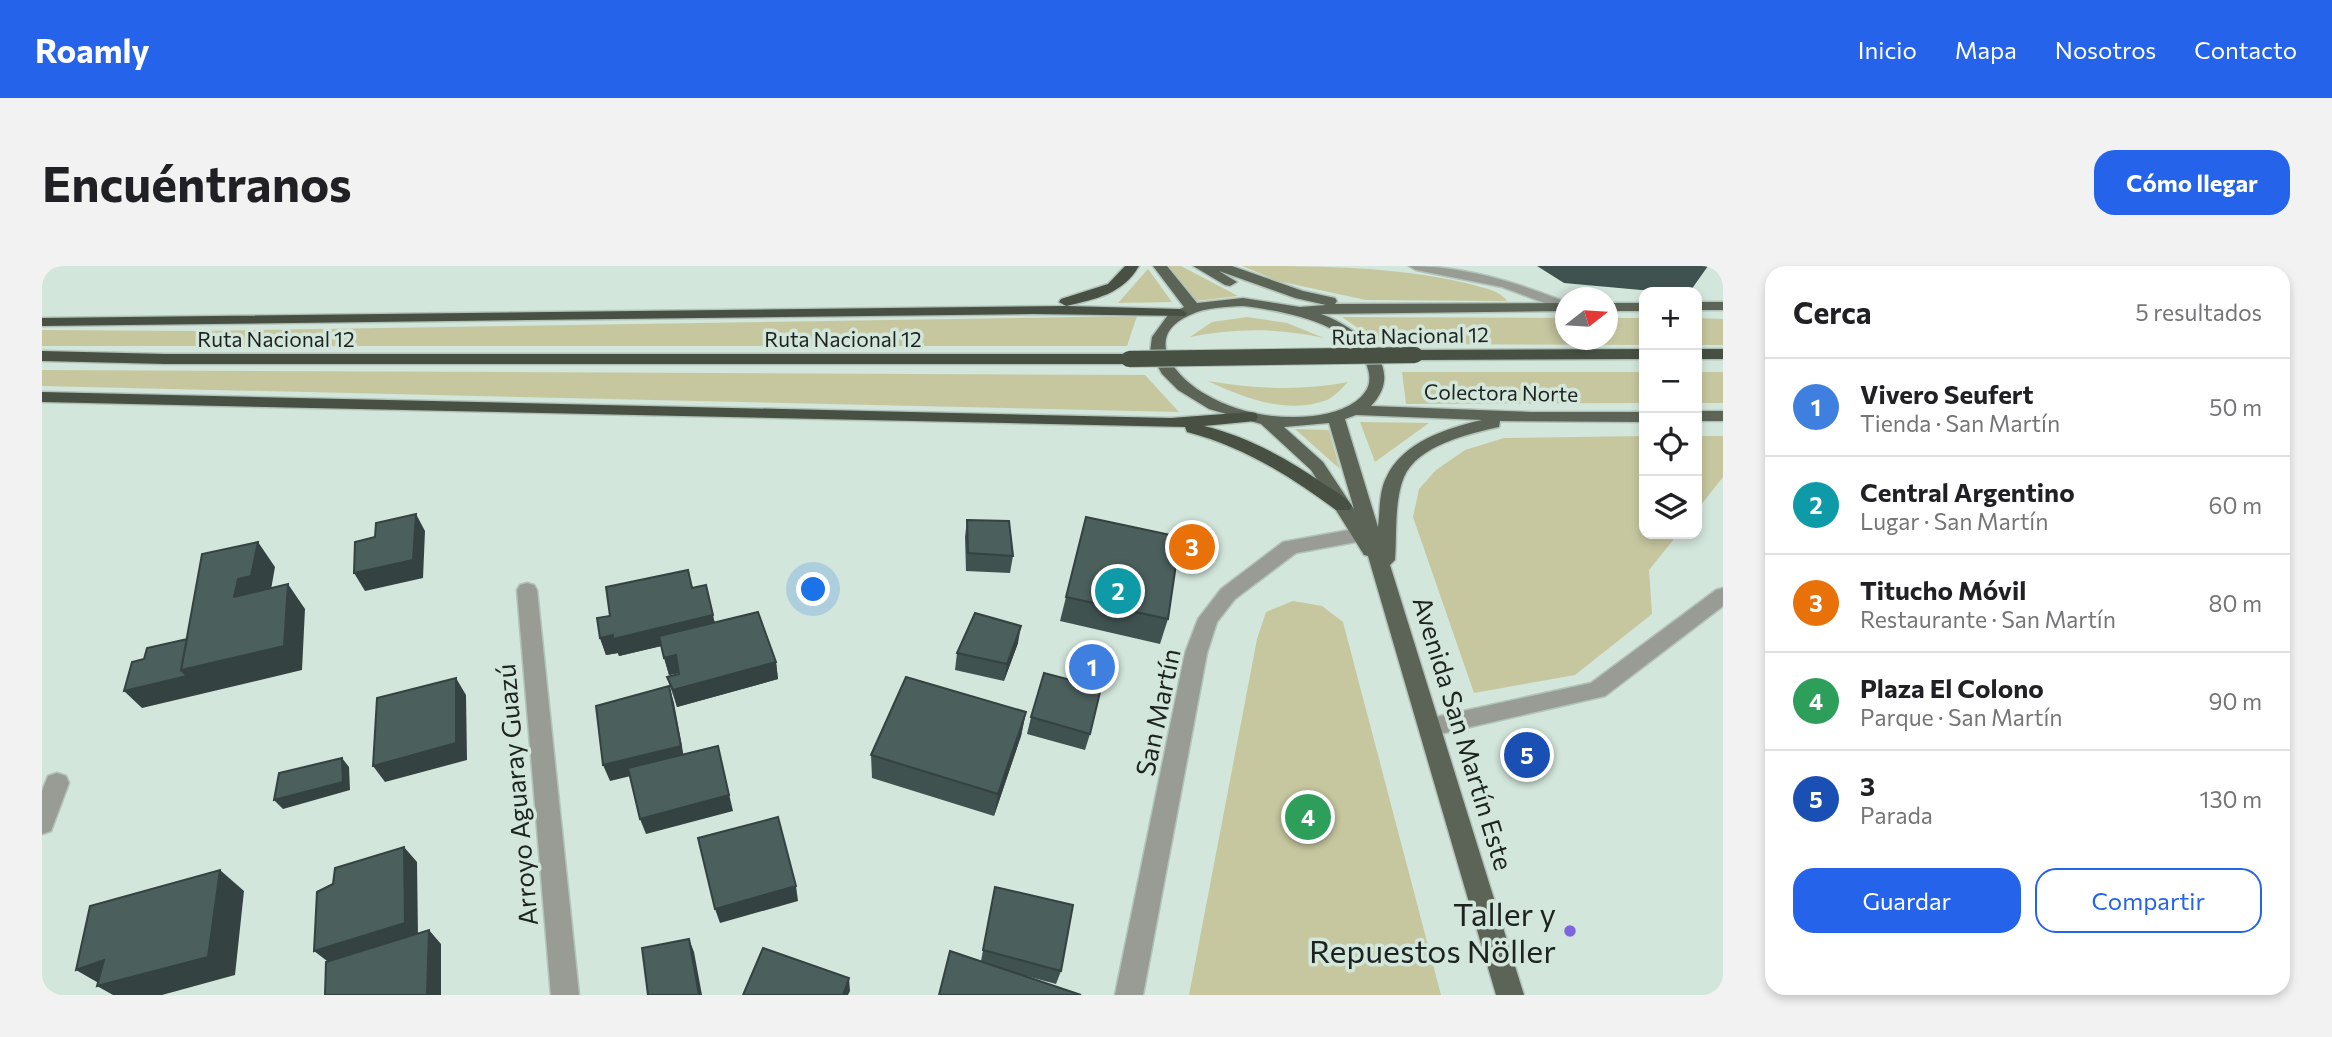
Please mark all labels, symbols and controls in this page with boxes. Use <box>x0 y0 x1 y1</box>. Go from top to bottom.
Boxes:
text: Roamly <box>35 29 150 70</box>
text: Inicio <box>1858 35 1917 64</box>
text: Mapa <box>1955 35 2017 64</box>
text: Nosotros <box>2055 35 2156 64</box>
text: Contacto <box>2194 35 2297 64</box>
button: Cómo llegar <box>2094 150 2290 215</box>
text: Encuéntranos <box>42 152 352 212</box>
north arrow <box>1555 287 1618 350</box>
map controls <box>1639 287 1702 539</box>
button: + <box>1639 287 1702 350</box>
text: Cerca <box>1793 293 1872 330</box>
text: 5 resultados <box>2136 298 2262 326</box>
street label: Ruta Nacional 12 <box>1331 321 1489 349</box>
street label: Ruta Nacional 12 <box>197 326 355 351</box>
street label: Ruta Nacional 12 <box>764 326 922 351</box>
button: − <box>1639 350 1702 413</box>
street label: Colectora Norte <box>1424 378 1578 406</box>
text: Vivero Seufert <box>1860 378 2034 409</box>
text: 1 <box>1811 393 1821 421</box>
text: 50 m <box>2209 393 2262 421</box>
text: Tienda · San Martín <box>1860 409 2060 437</box>
button: locate <box>1639 413 1702 476</box>
button: layers <box>1639 476 1702 539</box>
text: Central Argentino <box>1860 476 2075 507</box>
text: 2 <box>1809 491 1823 519</box>
text: 60 m <box>2209 491 2262 519</box>
text: Lugar · San Martín <box>1860 507 2048 535</box>
pin: 3 <box>1169 521 1215 573</box>
pin: 2 <box>1095 565 1141 617</box>
your location <box>796 572 830 606</box>
text: Titucho Móvil <box>1860 574 2026 605</box>
text: 3 <box>1809 589 1823 617</box>
text: 80 m <box>2209 589 2262 617</box>
street label: Avenida San Martín Este <box>1408 592 1520 874</box>
text: Restaurante · San Martín <box>1860 605 2116 633</box>
pin: 1 <box>1069 641 1115 693</box>
street label: San Martín <box>1128 645 1186 779</box>
street label: Arroyo Aguaray Guazú <box>489 663 543 927</box>
text: Plaza El Colono <box>1860 672 2044 703</box>
text: 4 <box>1809 687 1823 715</box>
text: 90 m <box>2209 687 2262 715</box>
text: Parque · San Martín <box>1860 703 2063 731</box>
pin: 5 <box>1504 729 1550 781</box>
text: 3 <box>1860 770 1875 801</box>
text: 5 <box>1809 785 1823 813</box>
text: 130 m <box>2200 785 2262 813</box>
pin: 4 <box>1285 791 1331 843</box>
text: Parada <box>1860 801 1933 829</box>
button: Guardar <box>1793 868 2021 933</box>
button: Compartir <box>2035 868 2262 933</box>
place label: Taller y Repuestos Nöller <box>1309 893 1556 970</box>
marker: Taller y Repuestos Nöller <box>1562 923 1578 939</box>

